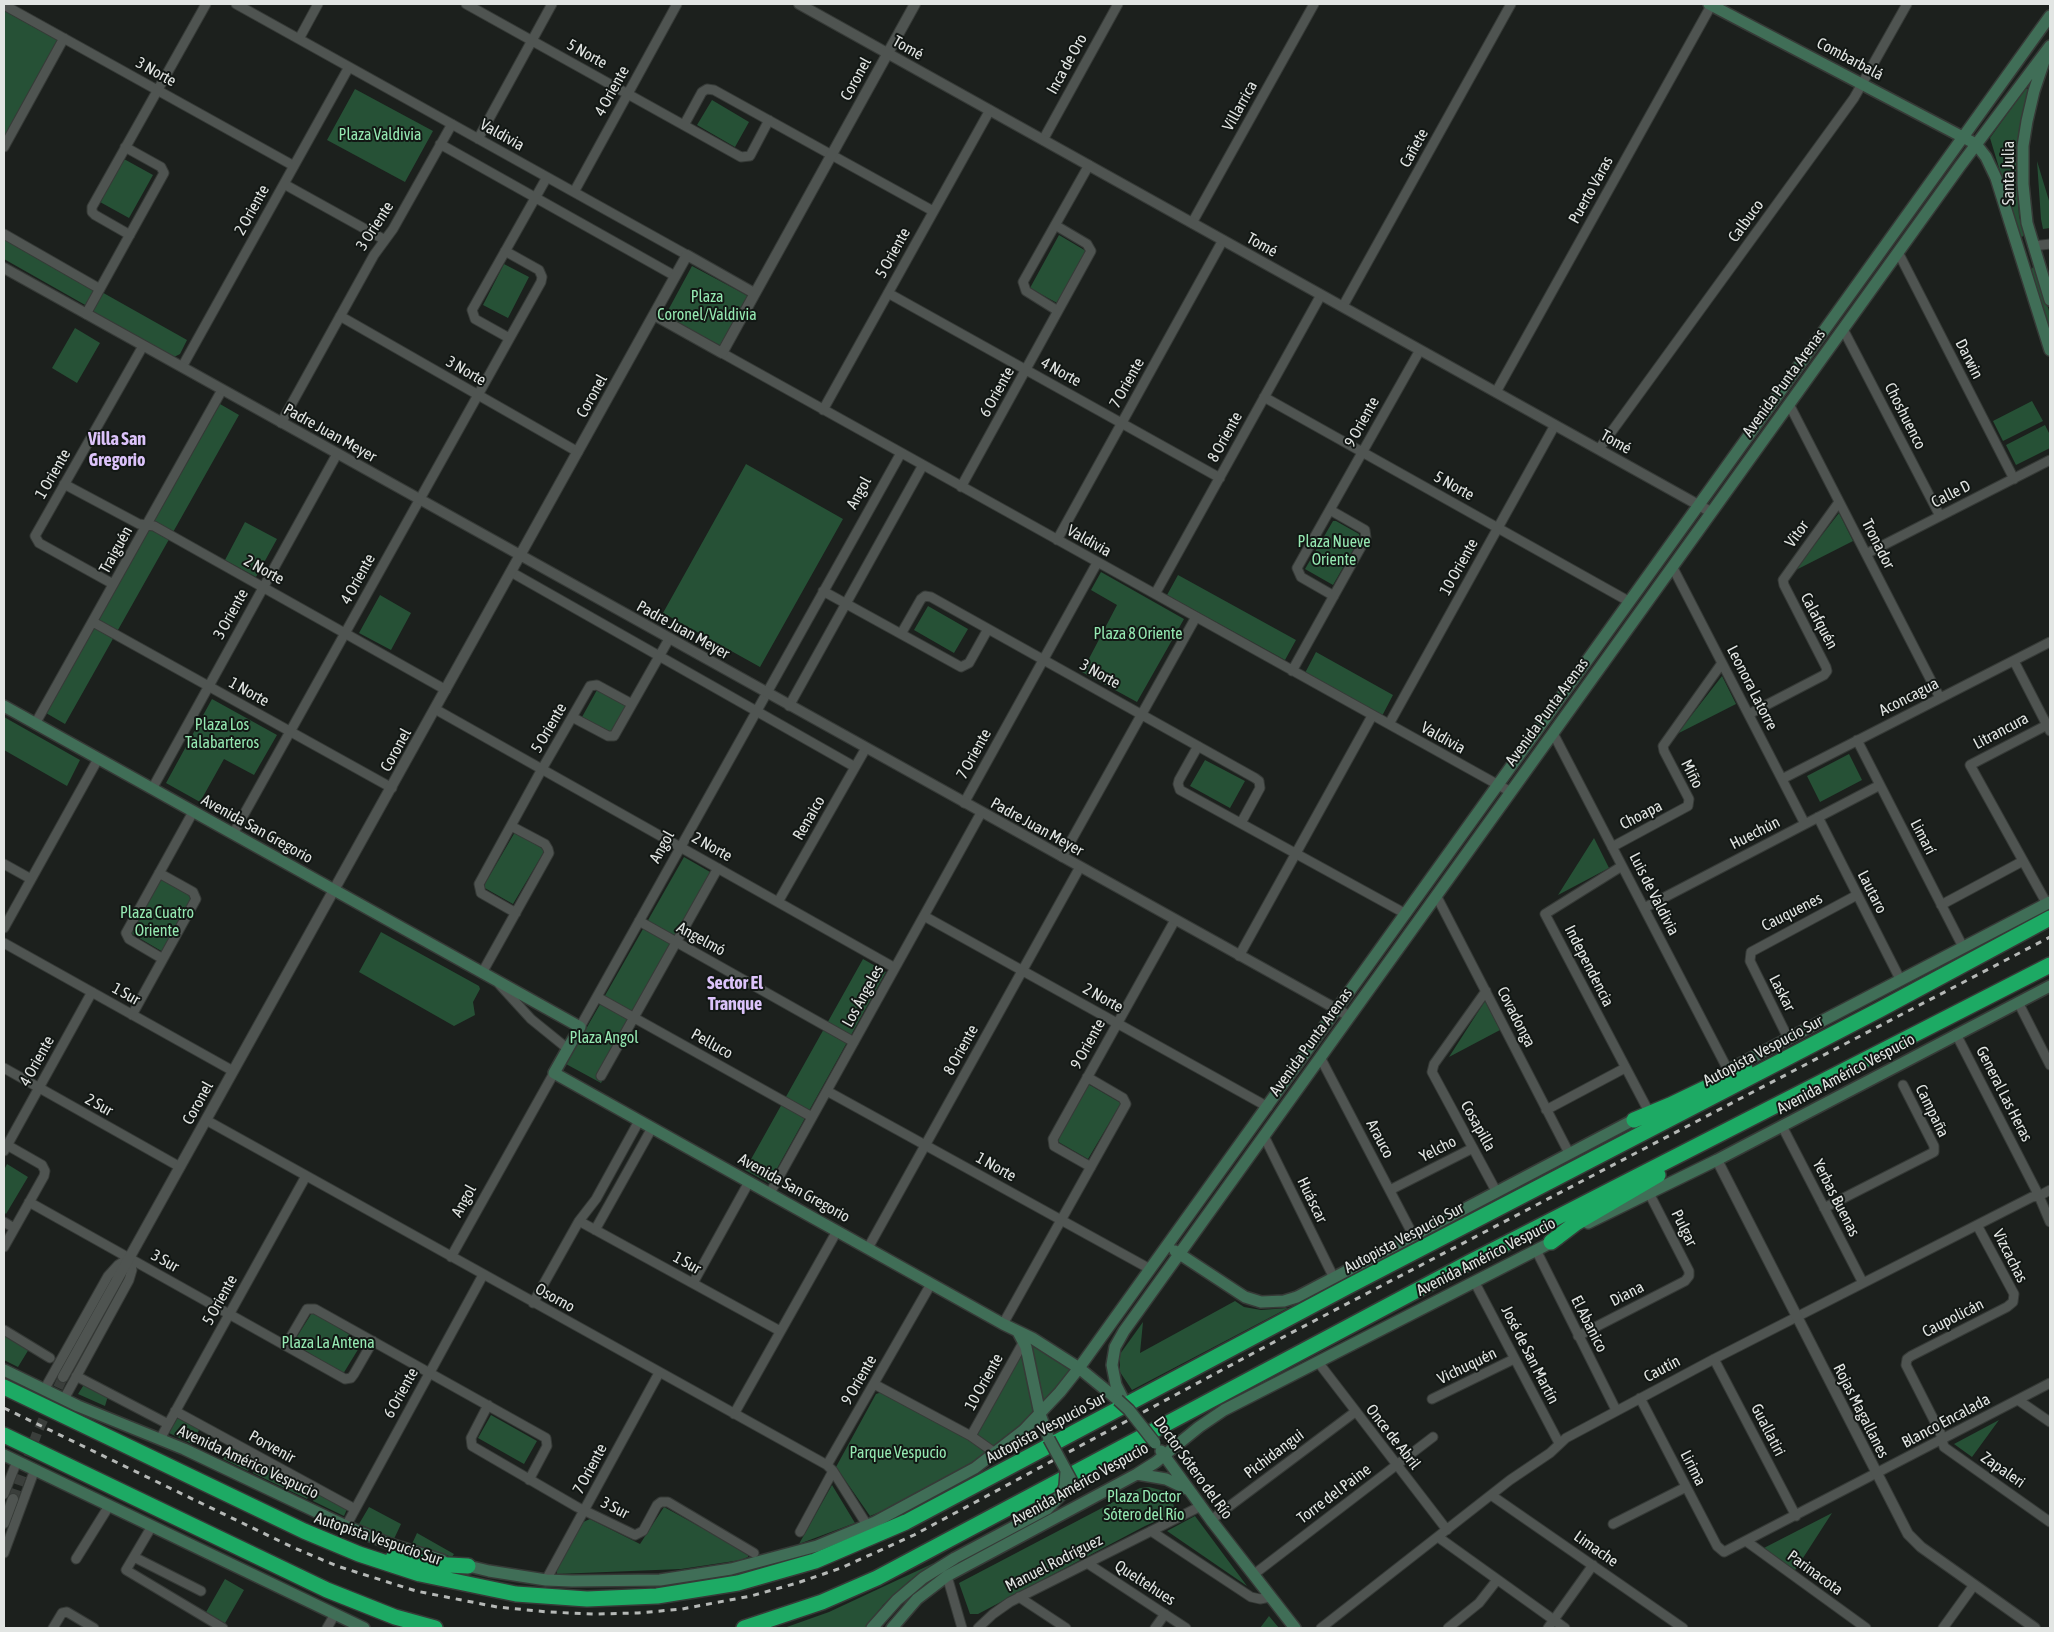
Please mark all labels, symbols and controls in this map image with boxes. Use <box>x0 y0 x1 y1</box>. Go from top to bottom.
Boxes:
street label: Inca de Oro <box>1043 30 1091 98</box>
street label: Tomé <box>889 32 927 64</box>
street label: Combarbalá <box>1813 33 1887 85</box>
street label: 5 Norte <box>564 35 610 73</box>
street label: 3 Norte <box>133 53 179 91</box>
street label: Coronel <box>836 54 876 104</box>
street label: 4 Oriente <box>590 63 634 119</box>
street label: Villarrica <box>1219 78 1261 134</box>
street label: Valdivia <box>476 115 528 155</box>
park label: Plaza Valdivia <box>339 125 421 145</box>
street label: Cañete <box>1396 125 1432 171</box>
street label: Santa Julia <box>1999 141 2019 205</box>
street label: Puerto Varas <box>1565 153 1617 227</box>
street label: 2 Oriente <box>230 182 274 238</box>
street label: Calbuco <box>1724 196 1768 246</box>
street label: 3 Oriente <box>352 198 398 254</box>
street label: 5 Oriente <box>871 225 915 281</box>
street label: Tomé <box>1243 229 1281 261</box>
park label: Plaza Coronel/Valdivia <box>657 287 757 325</box>
street label: Avenida Punta Arenas <box>1738 325 1830 441</box>
street label: Darwin <box>1951 336 1987 382</box>
street label: 3 Norte <box>443 352 489 390</box>
street label: 4 Norte <box>1038 353 1084 391</box>
street label: 7 Oriente <box>1105 355 1149 411</box>
street label: 6 Oriente <box>975 364 1019 420</box>
street label: Coronel <box>572 371 612 421</box>
street label: Choshuenco <box>1880 380 1930 452</box>
street label: 9 Oriente <box>1340 394 1384 450</box>
street label: Padre Juan Meyer <box>280 400 380 466</box>
street label: 8 Oriente <box>1203 409 1247 465</box>
street label: Tomé <box>1597 426 1635 458</box>
district label: Villa San Gregorio <box>88 428 146 470</box>
street label: 1 Oriente <box>31 446 75 502</box>
street label: 5 Norte <box>1431 467 1477 505</box>
street label: Angol <box>842 474 876 512</box>
street label: Calle D <box>1928 476 1974 512</box>
street label: Tronador <box>1857 516 1899 572</box>
street label: Vitor <box>1781 517 1813 551</box>
street label: Valdivia <box>1063 521 1115 561</box>
street label: Traiguén <box>95 523 137 577</box>
park label: Plaza Nueve Oriente <box>1298 532 1370 570</box>
street label: 10 Oriente <box>1436 535 1482 599</box>
street label: 2 Norte <box>241 551 287 589</box>
street label: 4 Oriente <box>336 551 380 607</box>
street label: 3 Oriente <box>209 586 253 642</box>
street label: Calafquén <box>1796 590 1842 652</box>
street label: Padre Juan Meyer <box>633 597 733 663</box>
park label: Plaza 8 Oriente <box>1093 624 1183 644</box>
street label: Leonora Latorre <box>1722 642 1782 734</box>
street label: Avenida Punta Arenas <box>1501 654 1593 770</box>
street label: 3 Norte <box>1077 655 1123 693</box>
street label: 1 Norte <box>226 673 272 711</box>
street label: Aconcagua <box>1876 674 1942 720</box>
street label: 5 Oriente <box>527 700 571 756</box>
street label: Litrancura <box>1970 709 2032 753</box>
park label: Plaza Los Talabarteros <box>185 715 259 753</box>
street label: Valdivia <box>1417 718 1469 758</box>
street label: Coronel <box>376 725 416 775</box>
street label: 7 Oriente <box>952 726 996 782</box>
street label: Miño <box>1677 756 1707 792</box>
street label: Avenida San Gregorio <box>198 790 316 868</box>
street label: Renaico <box>789 793 829 843</box>
street label: Padre Juan Meyer <box>987 794 1087 860</box>
street label: Choapa <box>1617 796 1665 834</box>
street label: Huechún <box>1727 812 1783 854</box>
street label: Limarí <box>1906 816 1940 858</box>
street label: Angol <box>645 828 679 866</box>
street label: 2 Norte <box>689 828 735 866</box>
street label: Luis de Valdivia <box>1625 849 1683 939</box>
street label: Lautaro <box>1853 867 1891 917</box>
street label: Cauquenes <box>1758 889 1826 935</box>
park label: Plaza Cuatro Oriente <box>120 903 194 941</box>
street label: Angelmó <box>673 918 729 960</box>
street label: Independencia <box>1560 922 1618 1010</box>
street label: Los Ángeles <box>838 962 888 1030</box>
street label: Laskar <box>1765 971 1799 1015</box>
district label: Sector El Tranque <box>707 972 763 1014</box>
street label: 1 Sur <box>109 979 143 1009</box>
street label: 2 Norte <box>1080 979 1126 1017</box>
street label: Avenida Punta Arenas <box>1265 984 1357 1100</box>
street label: Covadonga <box>1493 984 1539 1050</box>
street label: Autopista Vespucio Sur <box>1700 1011 1826 1091</box>
street label: 9 Oriente <box>1066 1016 1110 1072</box>
street label: 8 Oriente <box>939 1022 983 1078</box>
street label: Pelluco <box>688 1025 736 1063</box>
park label: Plaza Angol <box>570 1028 638 1048</box>
street label: Avenida Américo Vespucio <box>1774 1029 1918 1119</box>
street label: 4 Oriente <box>15 1033 59 1089</box>
street label: General Las Heras <box>1972 1043 2036 1145</box>
street label: Coronel <box>178 1078 218 1128</box>
street label: Campaña <box>1911 1081 1953 1141</box>
street label: 2 Sur <box>82 1090 116 1120</box>
street label: Cosapilla <box>1456 1097 1500 1155</box>
street label: Arauco <box>1362 1116 1398 1162</box>
street label: Yelcho <box>1416 1132 1460 1166</box>
street label: 1 Norte <box>973 1148 1019 1186</box>
street label: Avenida San Gregorio <box>735 1149 853 1227</box>
street label: Yerbas Buenas <box>1808 1156 1864 1240</box>
street label: Huáscar <box>1293 1174 1331 1226</box>
street label: Angol <box>447 1182 481 1220</box>
street label: Autopista Vespucio Sur <box>1341 1198 1467 1278</box>
street label: Pulgar <box>1667 1207 1701 1249</box>
street label: Avenida Américo Vespucio <box>1413 1214 1559 1300</box>
street label: Vizcachas <box>1988 1226 2032 1286</box>
street label: 3 Sur <box>148 1246 182 1276</box>
street label: 1 Sur <box>670 1248 704 1278</box>
street label: 5 Oriente <box>198 1272 242 1328</box>
street label: Diana <box>1607 1277 1647 1311</box>
street label: Osorno <box>532 1279 578 1317</box>
street label: El Abanico <box>1567 1292 1611 1356</box>
street label: Caupolicán <box>1919 1294 1987 1342</box>
street label: José de San Martín <box>1497 1303 1563 1407</box>
park label: Plaza La Antena <box>281 1333 375 1353</box>
street label: Vichuquén <box>1434 1344 1500 1388</box>
street label: 10 Oriente <box>961 1350 1007 1414</box>
street label: 9 Oriente <box>837 1352 881 1408</box>
street label: Cautín <box>1641 1352 1683 1386</box>
street label: Rojas Magallanes <box>1829 1361 1893 1461</box>
street label: 6 Oriente <box>379 1365 423 1421</box>
street label: Autopista Vespucio Sur <box>983 1388 1109 1468</box>
street label: Blanco Encalada <box>1899 1390 1993 1452</box>
street label: Once de Abril <box>1362 1401 1424 1473</box>
street label: Guallatiri <box>1747 1401 1789 1459</box>
street label: Doctor Sótero del Río <box>1149 1413 1237 1523</box>
street label: Avenida Américo Vespucio <box>174 1421 322 1503</box>
street label: Pichidangui <box>1240 1425 1308 1483</box>
street label: Porvenir <box>246 1427 298 1467</box>
street label: Avenida Américo Vespucio <box>1008 1438 1152 1530</box>
street label: 7 Oriente <box>569 1441 611 1497</box>
park label: Parque Vespucio <box>849 1443 947 1463</box>
street label: Lirima <box>1676 1447 1710 1489</box>
street label: Zapaleri <box>1977 1448 2029 1492</box>
street label: Torre del Paine <box>1293 1460 1375 1528</box>
park label: Plaza Doctor Sótero del Río <box>1104 1487 1184 1525</box>
street label: 3 Sur <box>598 1493 632 1523</box>
street label: Autopista Vespucio Sur <box>312 1508 444 1570</box>
street label: Limache <box>1570 1527 1622 1571</box>
street label: Manuel Rodríguez <box>1002 1530 1106 1596</box>
street label: Parinacota <box>1783 1546 1847 1600</box>
street label: Queltehues <box>1111 1556 1179 1610</box>

